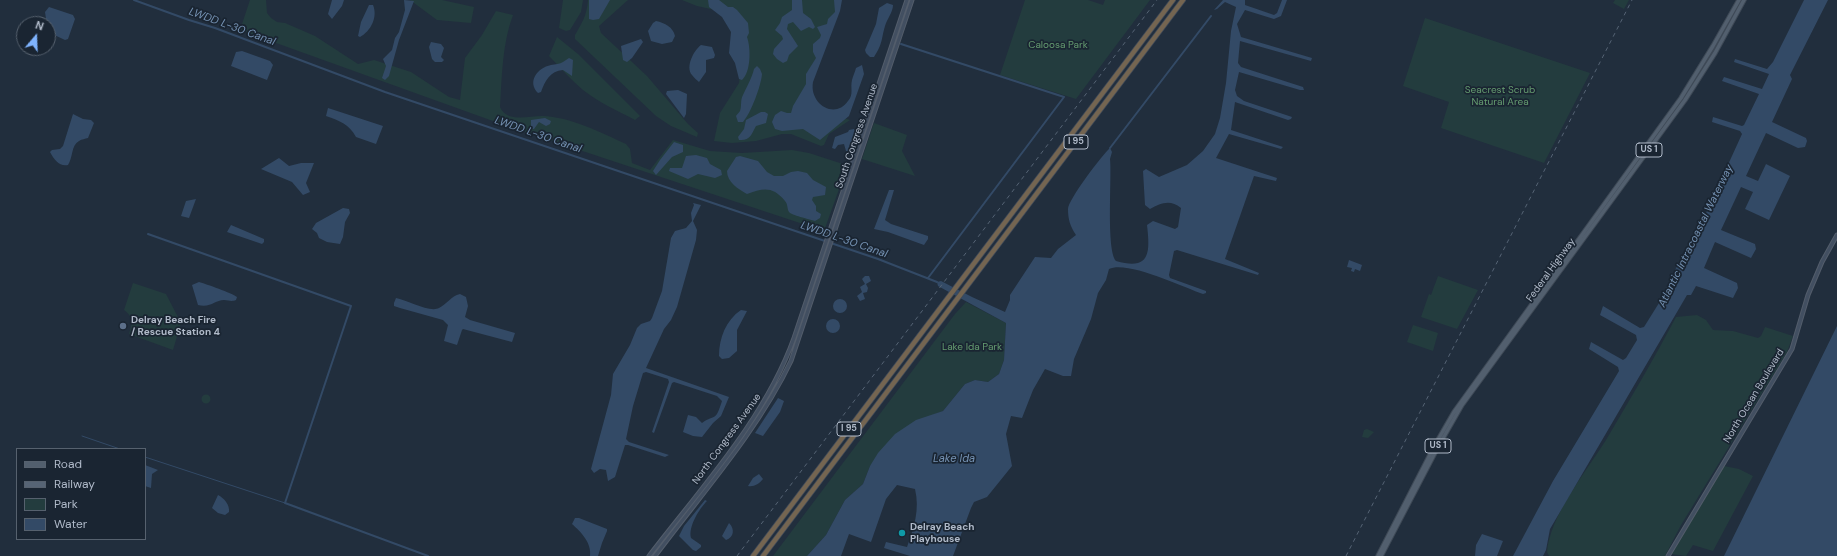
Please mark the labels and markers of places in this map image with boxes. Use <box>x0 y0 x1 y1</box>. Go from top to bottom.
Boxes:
place label: Delray Beach Fire / Rescue Station 4 <box>131 314 220 338</box>
marker: Delray Beach Fire / Rescue Station 4 <box>118 321 128 331</box>
place label: Delray Beach Playhouse <box>910 521 974 544</box>
marker: Delray Beach Playhouse <box>897 528 907 538</box>

